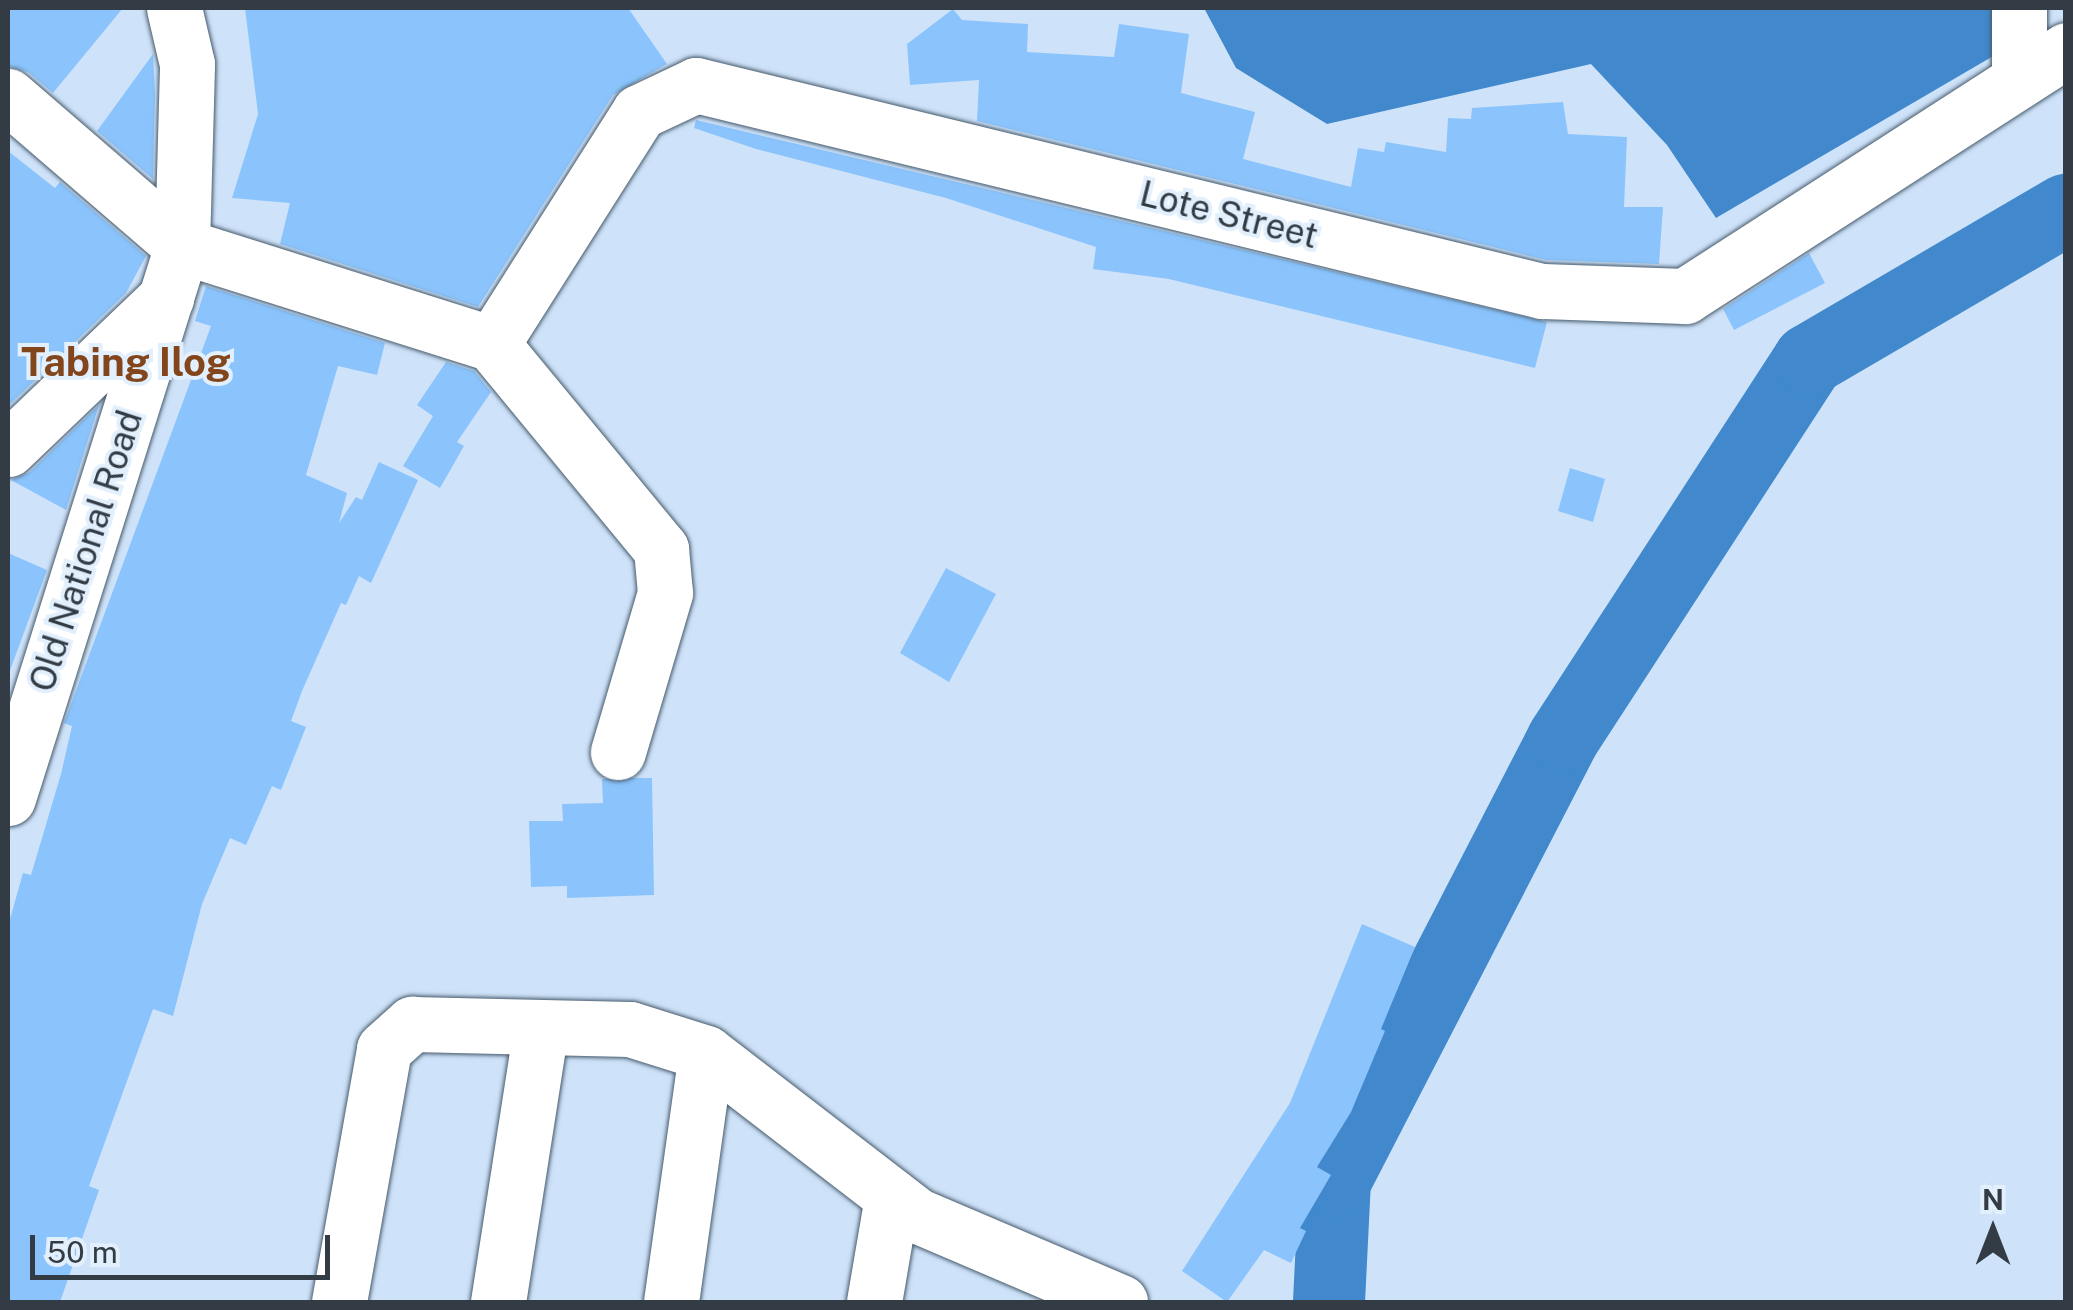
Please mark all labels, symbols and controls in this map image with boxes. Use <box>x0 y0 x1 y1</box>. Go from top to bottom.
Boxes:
street label: Lote Street <box>1136 173 1322 257</box>
district label: Tabing Ilog <box>21 338 231 386</box>
street label: Old National Road <box>21 405 151 697</box>
north arrow <box>1943 1180 2043 1280</box>
text: N <box>1982 1183 2004 1216</box>
scale bar <box>35 1215 335 1277</box>
text: 50 m <box>47 1234 118 1270</box>

